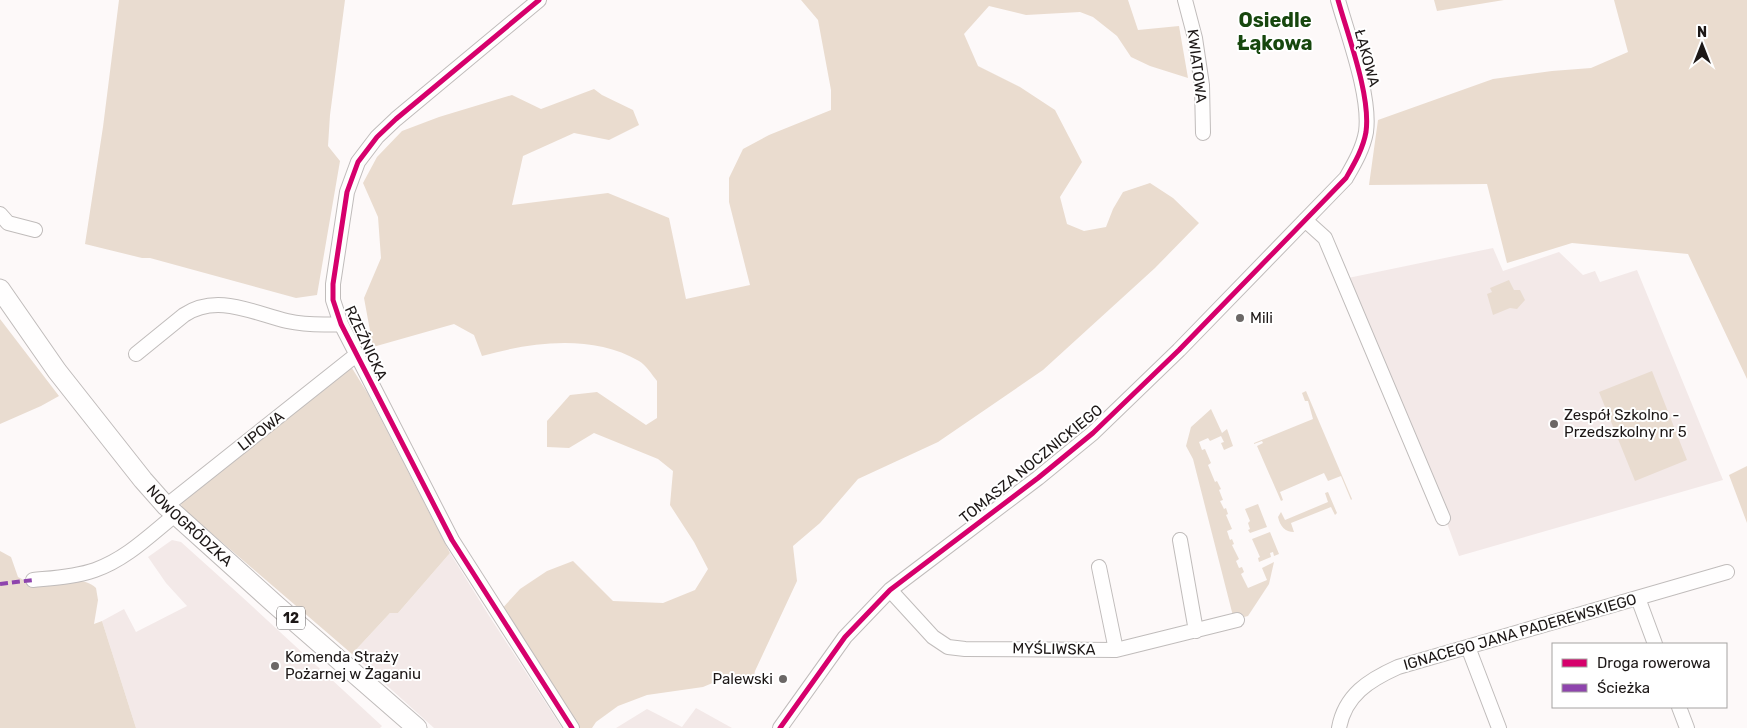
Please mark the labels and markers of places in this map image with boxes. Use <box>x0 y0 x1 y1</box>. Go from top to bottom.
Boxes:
place label: Mili <box>1250 309 1273 327</box>
marker: Mili <box>1234 312 1246 324</box>
place label: Zespół Szkolno - Przedszkolny nr 5 <box>1564 406 1687 441</box>
marker: Zespół Szkolno - Przedszkolny nr 5 <box>1548 418 1560 430</box>
place label: Komenda Straży Pożarnej w Żaganiu <box>285 648 421 683</box>
marker: Komenda Straży Pożarnej w Żaganiu <box>269 660 281 672</box>
place label: Palewski <box>713 670 773 688</box>
marker: Palewski <box>777 673 789 685</box>

